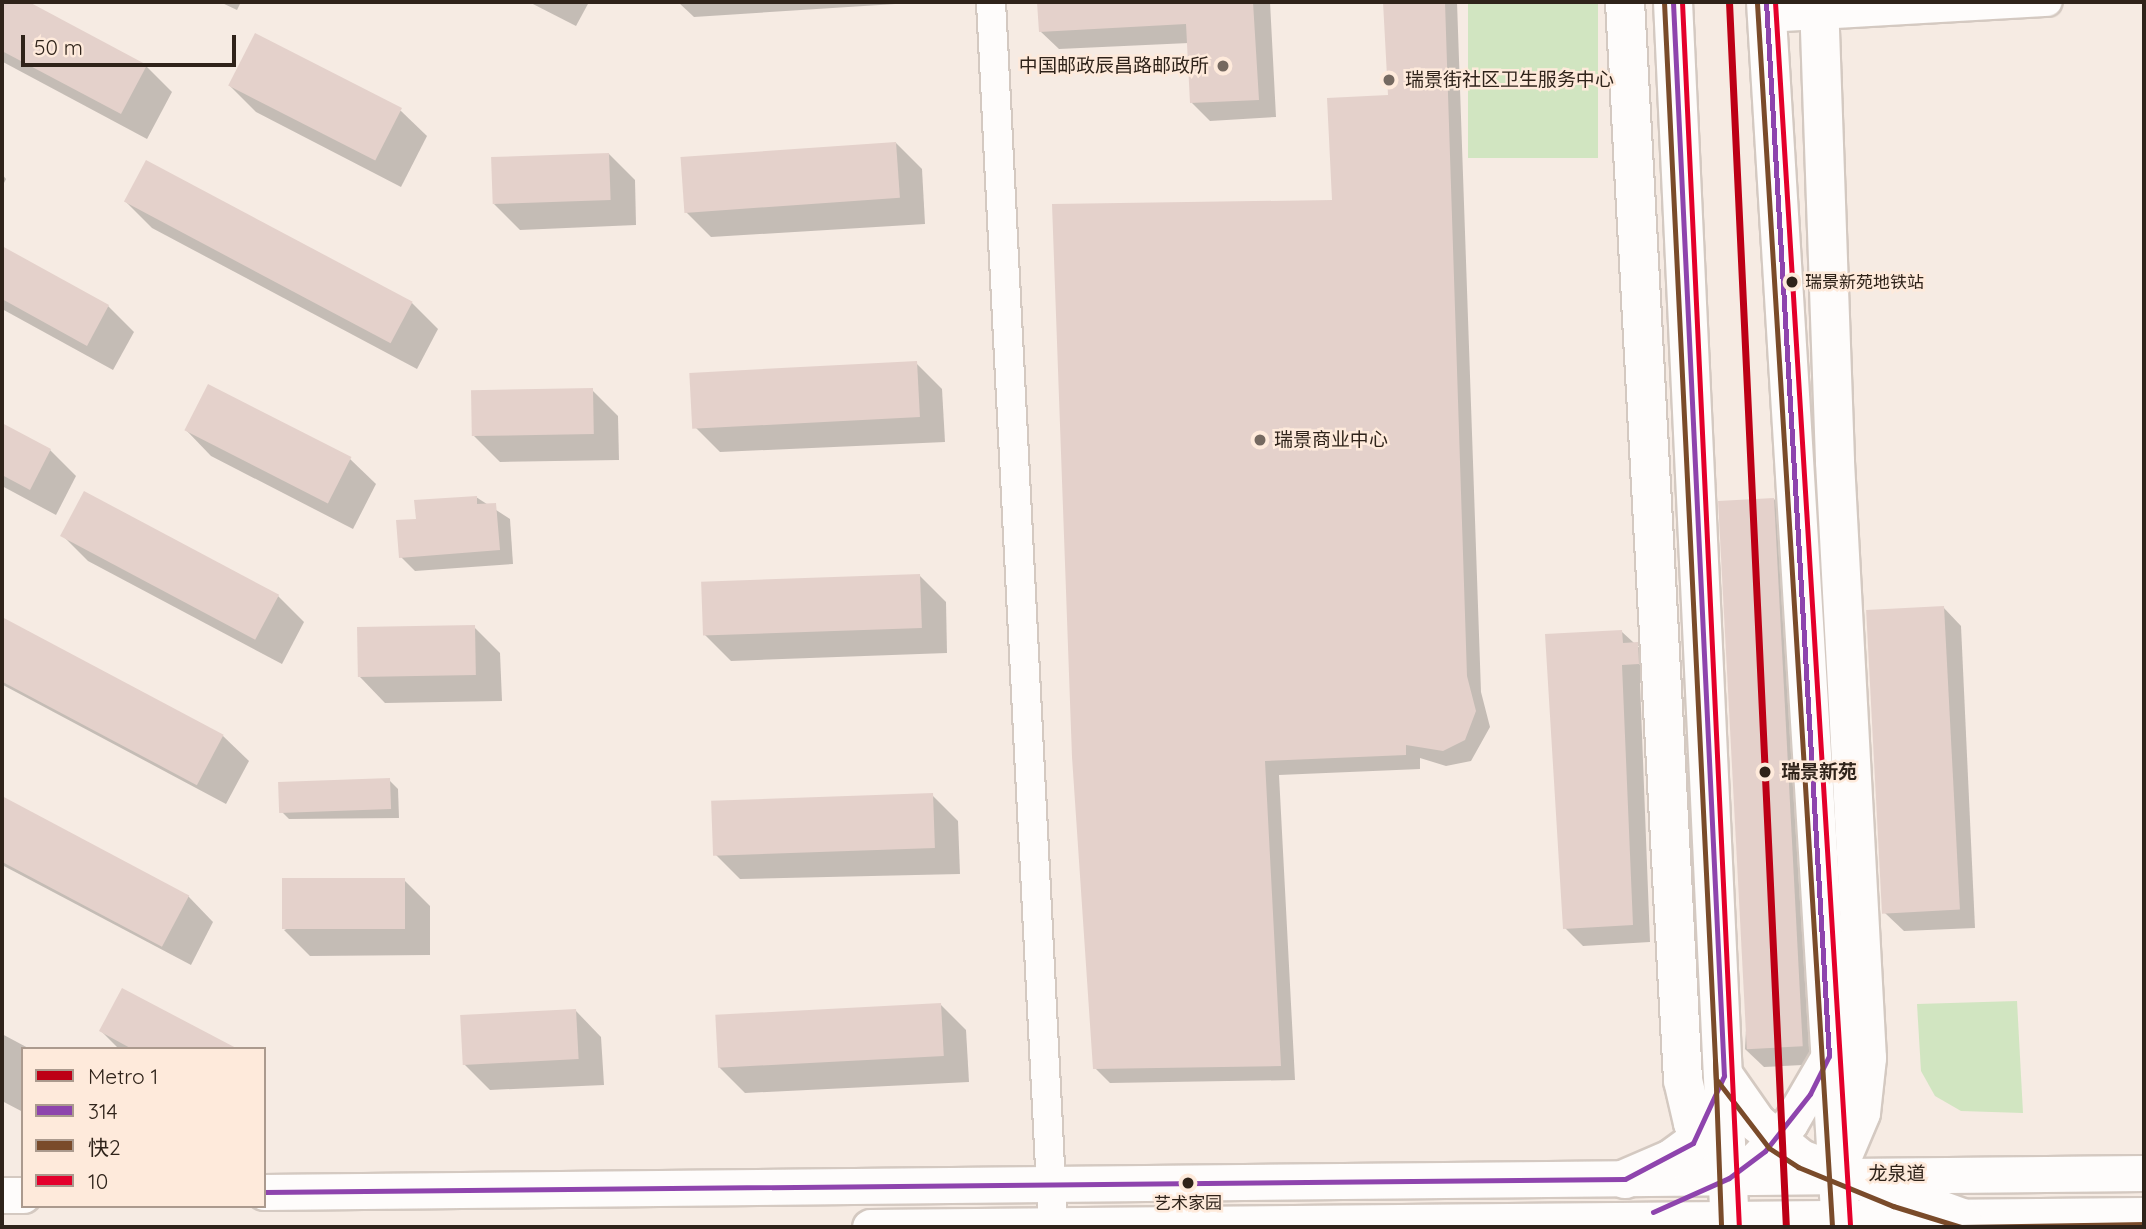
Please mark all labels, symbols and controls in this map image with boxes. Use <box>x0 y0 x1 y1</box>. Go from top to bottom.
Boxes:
scale bar <box>24 21 240 65</box>
text: 50 m <box>34 34 83 60</box>
place label: 中国邮政辰昌路邮政所 <box>1019 55 1209 77</box>
marker: 中国邮政辰昌路邮政所 <box>1215 58 1231 74</box>
place label: 瑞景街社区卫生服务中心 <box>1405 69 1614 91</box>
marker: 瑞景街社区卫生服务中心 <box>1379 70 1399 90</box>
place label: 瑞景新苑地铁站 <box>1805 272 1924 292</box>
marker: 瑞景新苑地铁站 <box>1785 275 1799 289</box>
place label: 瑞景商业中心 <box>1274 429 1388 451</box>
marker: 瑞景商业中心 <box>1252 432 1268 448</box>
place label: 瑞景新苑 <box>1781 761 1857 783</box>
marker: 瑞景新苑 <box>1755 762 1775 782</box>
legend <box>21 1047 266 1208</box>
text: Metro 1 <box>88 1063 158 1089</box>
text: 314 <box>88 1098 118 1124</box>
text: 快2 <box>88 1134 121 1160</box>
street label: 龙泉道 <box>1869 1163 1925 1185</box>
text: 10 <box>88 1168 108 1194</box>
marker: 艺术家园 <box>1181 1176 1195 1190</box>
place label: 艺术家园 <box>1154 1193 1222 1213</box>

